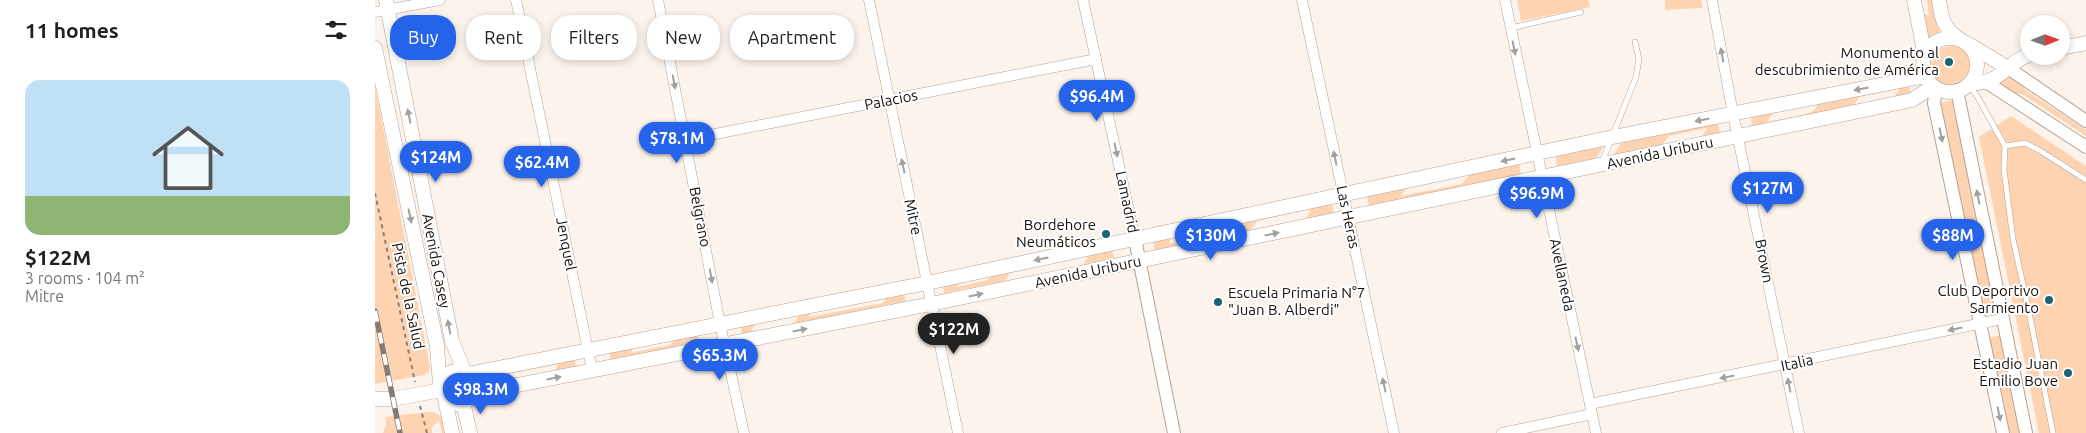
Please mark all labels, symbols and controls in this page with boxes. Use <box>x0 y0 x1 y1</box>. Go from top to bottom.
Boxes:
chip: Buy <box>390 15 456 60</box>
chip: Rent <box>466 15 541 60</box>
chip: Filters <box>551 15 637 60</box>
chip: New <box>647 15 720 60</box>
chip: Apartment <box>730 15 854 60</box>
north arrow <box>2020 15 2070 65</box>
map controls <box>2020 15 2070 65</box>
icon: filters <box>322 16 350 44</box>
text: 11 homes <box>25 18 119 42</box>
one-way arrow <box>1511 40 1519 56</box>
place label: Monumento al descubrimiento de América <box>1755 44 1939 78</box>
one-way arrow <box>1718 46 1726 62</box>
marker: Monumento al descubrimiento de América <box>1943 56 1955 68</box>
one-way arrow <box>670 75 678 90</box>
pin: $96.4M <box>1056 80 1138 122</box>
one-way arrow <box>1853 85 1869 93</box>
street label: Palacios <box>863 86 919 113</box>
text: $96.4M <box>1070 87 1124 105</box>
one-way arrow <box>404 108 412 124</box>
icon: home <box>143 113 233 203</box>
one-way arrow <box>1693 117 1709 125</box>
pin: $78.1M <box>636 121 718 164</box>
one-way arrow <box>1937 128 1945 143</box>
text: $78.1M <box>650 129 704 147</box>
street label: Avenida Uriburu <box>1605 133 1715 172</box>
pin: $124M <box>401 140 471 183</box>
one-way arrow <box>1112 143 1120 159</box>
pin: $62.4M <box>501 146 583 188</box>
text: $124M <box>411 148 461 166</box>
one-way arrow <box>1331 150 1339 166</box>
text: $62.4M <box>515 153 569 171</box>
one-way arrow <box>1500 156 1516 164</box>
one-way arrow <box>899 159 907 174</box>
street label: Lamadrid <box>1113 169 1142 234</box>
pin: $127M <box>1733 172 1803 214</box>
pin: $96.9M <box>1496 176 1578 219</box>
text: $127M <box>1743 179 1793 197</box>
street label: Las Heras <box>1334 184 1363 250</box>
text: $96.9M <box>1510 184 1564 202</box>
street label: Belgrano <box>686 185 715 249</box>
one-way arrow <box>1974 188 1982 204</box>
street label: Mitre <box>901 197 926 237</box>
one-way arrow <box>406 208 414 224</box>
street label: Avenida Casey <box>419 212 454 310</box>
street label: Jenquel <box>553 216 580 272</box>
place label: Bordehore Neumáticos <box>1016 216 1096 250</box>
pin: $130M <box>1176 218 1246 261</box>
pin: $88M <box>1923 218 1983 261</box>
text: $130M <box>1186 226 1236 244</box>
text: $88M <box>1932 226 1974 244</box>
marker: Bordehore Neumáticos <box>1100 228 1112 240</box>
one-way arrow <box>1265 229 1281 237</box>
street label: Avellaneda <box>1546 237 1579 313</box>
street label: Brown <box>1752 238 1777 284</box>
street label: Pista de la Salud <box>389 241 428 351</box>
text: $122M <box>25 245 91 269</box>
street label: Avenida Uriburu <box>1033 252 1143 291</box>
one-way arrow <box>1033 255 1049 263</box>
text: 3 rooms · 104 m² <box>25 269 145 287</box>
one-way arrow <box>708 269 716 285</box>
place label: Club Deportivo Sarmiento <box>1937 282 2039 316</box>
place label: Escuela Primaria N°7 "Juan B. Alberdi" <box>1228 284 1365 318</box>
text: Mitre <box>25 287 64 305</box>
one-way arrow <box>969 291 984 299</box>
marker: Club Deportivo Sarmiento <box>2043 294 2055 306</box>
marker: Escuela Primaria N°7 "Juan B. Alberdi" <box>1212 296 1224 308</box>
pin: $122M <box>919 312 989 355</box>
one-way arrow <box>445 320 453 335</box>
text: $122M <box>929 320 979 338</box>
one-way arrow <box>792 326 808 334</box>
one-way arrow <box>1946 326 1962 334</box>
one-way arrow <box>1573 336 1581 351</box>
pin: $65.3M <box>679 338 761 381</box>
text: $65.3M <box>693 346 747 364</box>
street label: Italia <box>1779 351 1815 374</box>
place label: Estadio Juan Emilio Bove <box>1973 355 2058 389</box>
marker: Estadio Juan Emilio Bove <box>2062 367 2074 379</box>
pin: $98.3M <box>440 372 522 415</box>
one-way arrow <box>547 373 563 381</box>
one-way arrow <box>1719 373 1735 381</box>
one-way arrow <box>1785 377 1793 393</box>
one-way arrow <box>1380 378 1388 393</box>
text: $98.3M <box>454 380 508 398</box>
one-way arrow <box>1995 407 2003 422</box>

